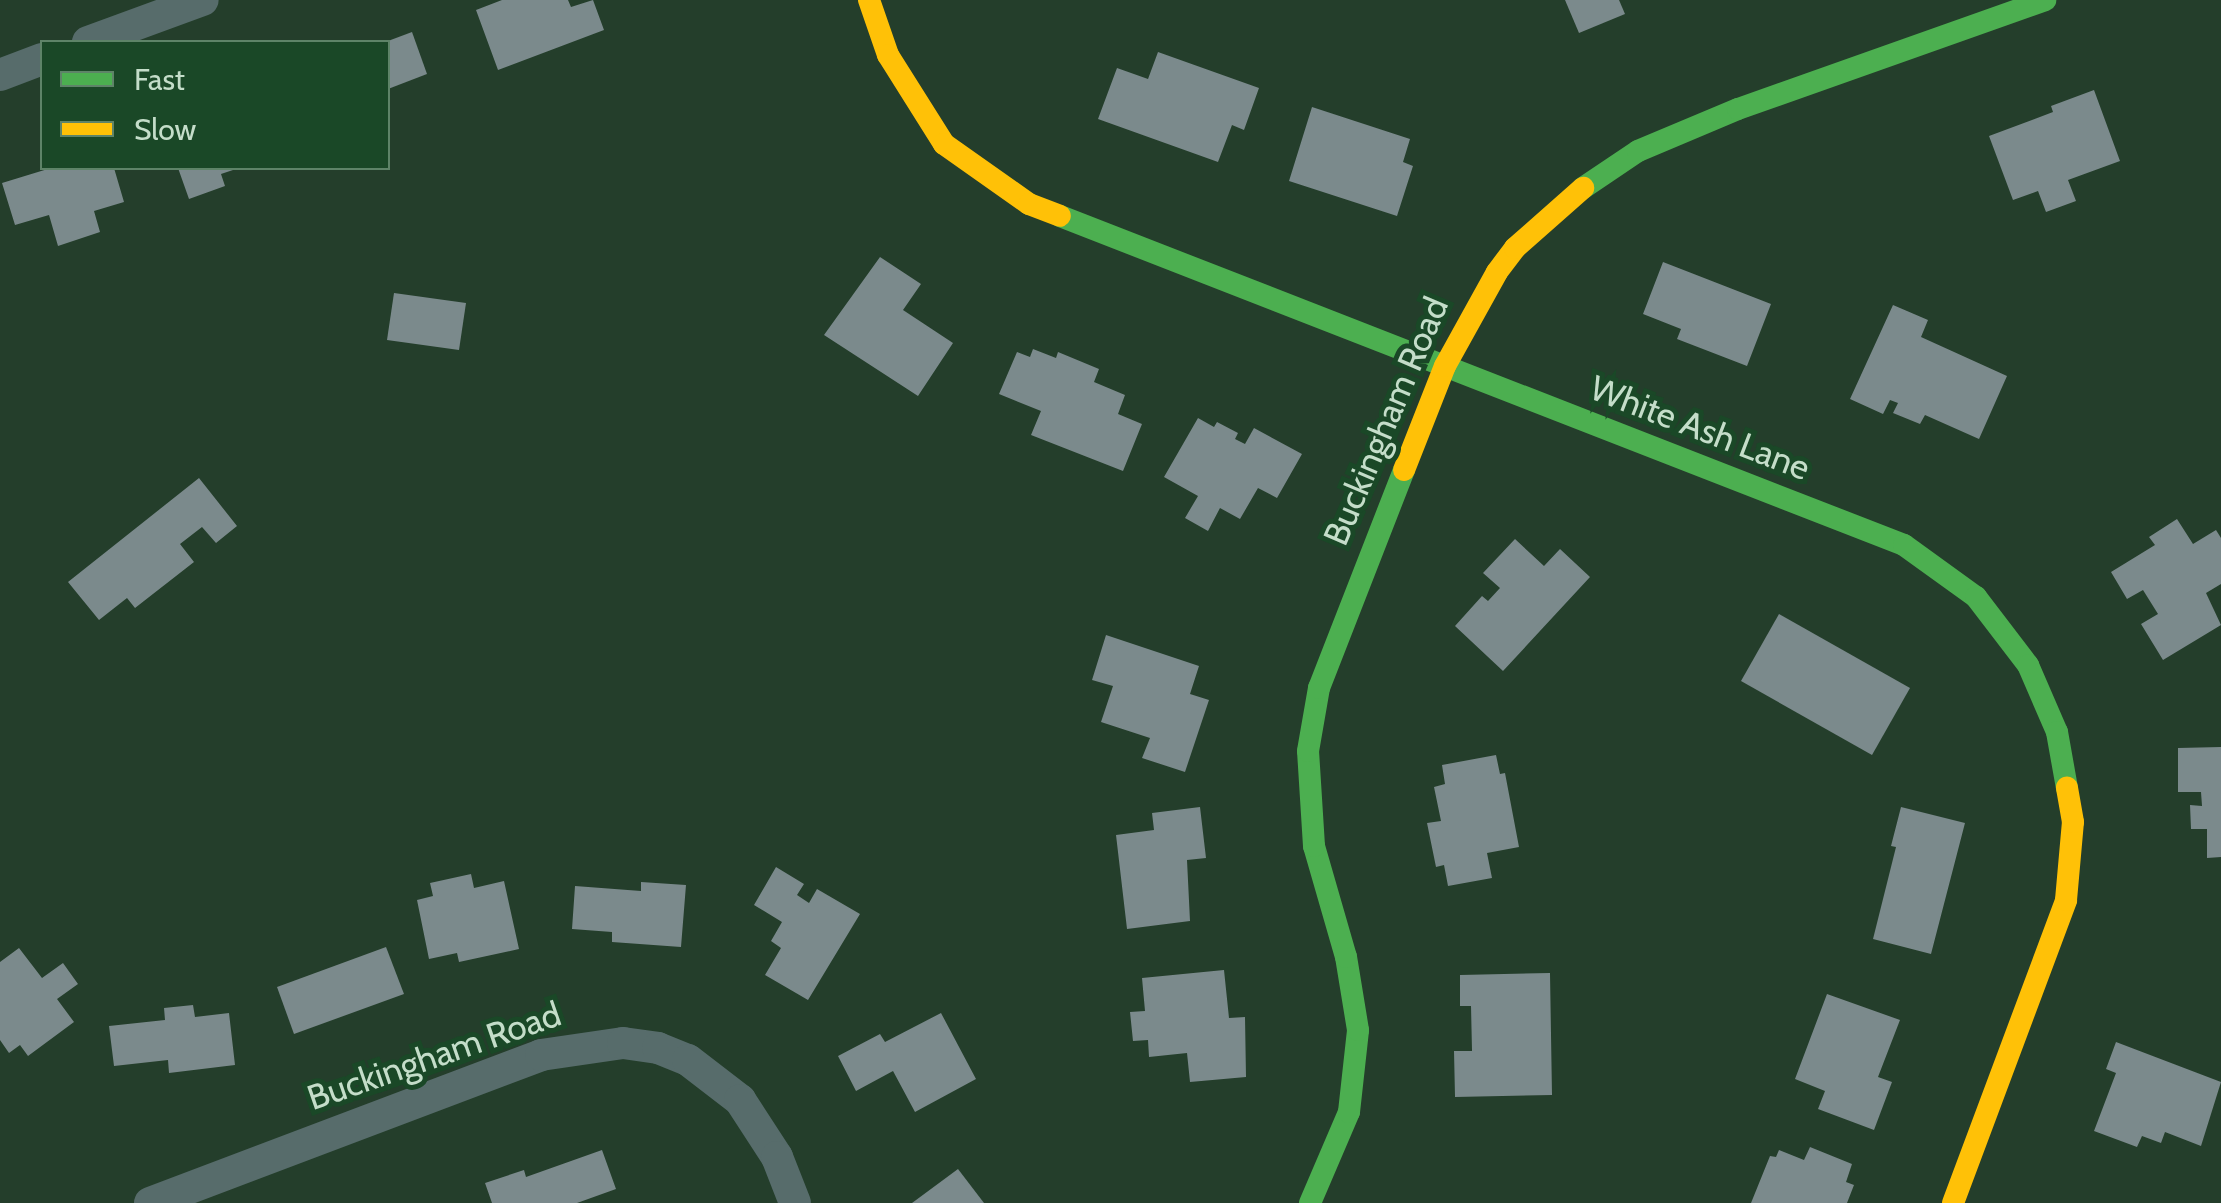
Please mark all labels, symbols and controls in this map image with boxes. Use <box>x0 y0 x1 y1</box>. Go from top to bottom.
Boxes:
legend <box>40 40 390 170</box>
text: Fast <box>134 61 185 98</box>
text: Slow <box>134 111 196 148</box>
street label: Buckingham Road <box>1315 291 1457 551</box>
street label: White Ash Lane <box>1584 367 1816 489</box>
street label: Buckingham Road <box>302 993 566 1119</box>

